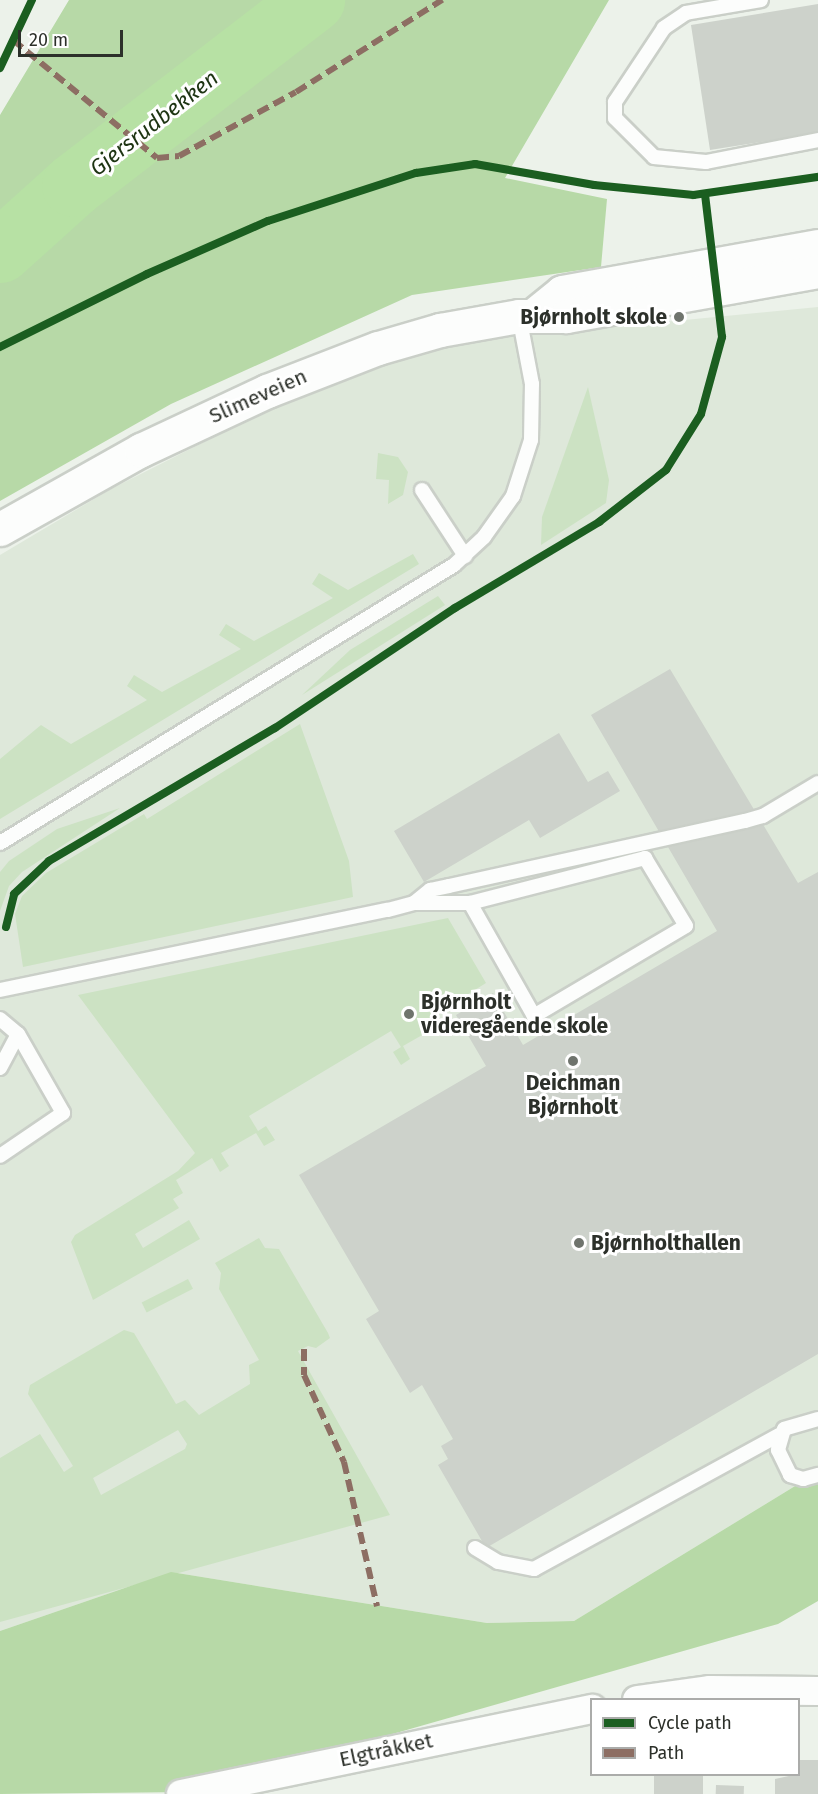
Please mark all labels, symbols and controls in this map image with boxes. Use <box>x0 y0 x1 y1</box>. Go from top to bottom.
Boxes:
scale bar <box>21 18 126 56</box>
text: 20 m <box>29 29 68 51</box>
water label: Gjersrudbekken <box>85 65 223 181</box>
place label: Bjørnholt skole <box>520 304 667 330</box>
marker: Bjørnholt skole <box>672 310 686 324</box>
street label: Slimeveien <box>205 363 311 429</box>
place label: Bjørnholt videregående skole <box>421 989 608 1039</box>
marker: Bjørnholt videregående skole <box>402 1007 416 1021</box>
marker: Deichman Bjørnholt <box>566 1054 580 1068</box>
place label: Deichman Bjørnholt <box>526 1070 620 1120</box>
place label: Bjørnholthallen <box>591 1230 741 1256</box>
marker: Bjørnholthallen <box>572 1236 586 1250</box>
legend <box>590 1698 800 1776</box>
text: Cycle path <box>648 1712 732 1734</box>
street label: Elgtråkket <box>337 1728 435 1772</box>
text: Path <box>648 1742 684 1764</box>

